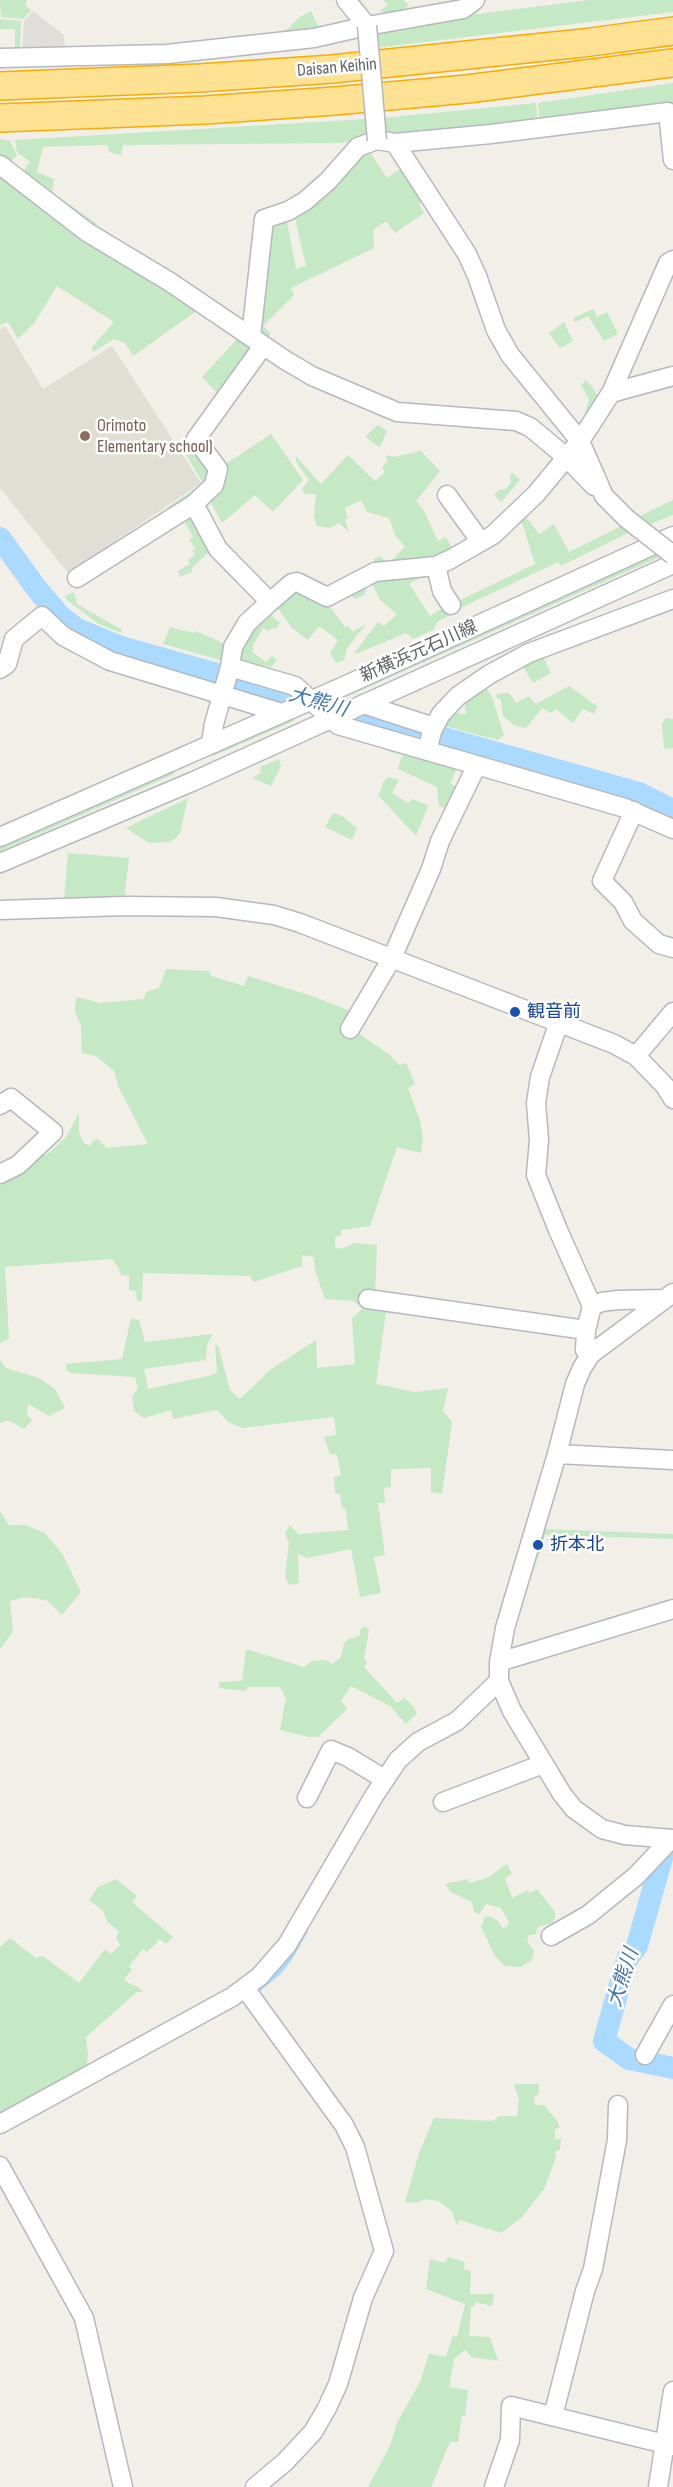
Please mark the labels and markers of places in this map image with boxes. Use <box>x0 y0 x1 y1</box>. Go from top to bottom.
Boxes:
place label: Orimoto Elementary school) <box>97 415 213 458</box>
marker: Orimoto Elementary school) <box>78 429 92 443</box>
place label: 観音前 <box>527 1001 581 1023</box>
marker: 観音前 <box>508 1005 522 1019</box>
place label: 折本北 <box>550 1534 604 1556</box>
marker: 折本北 <box>531 1538 545 1552</box>

